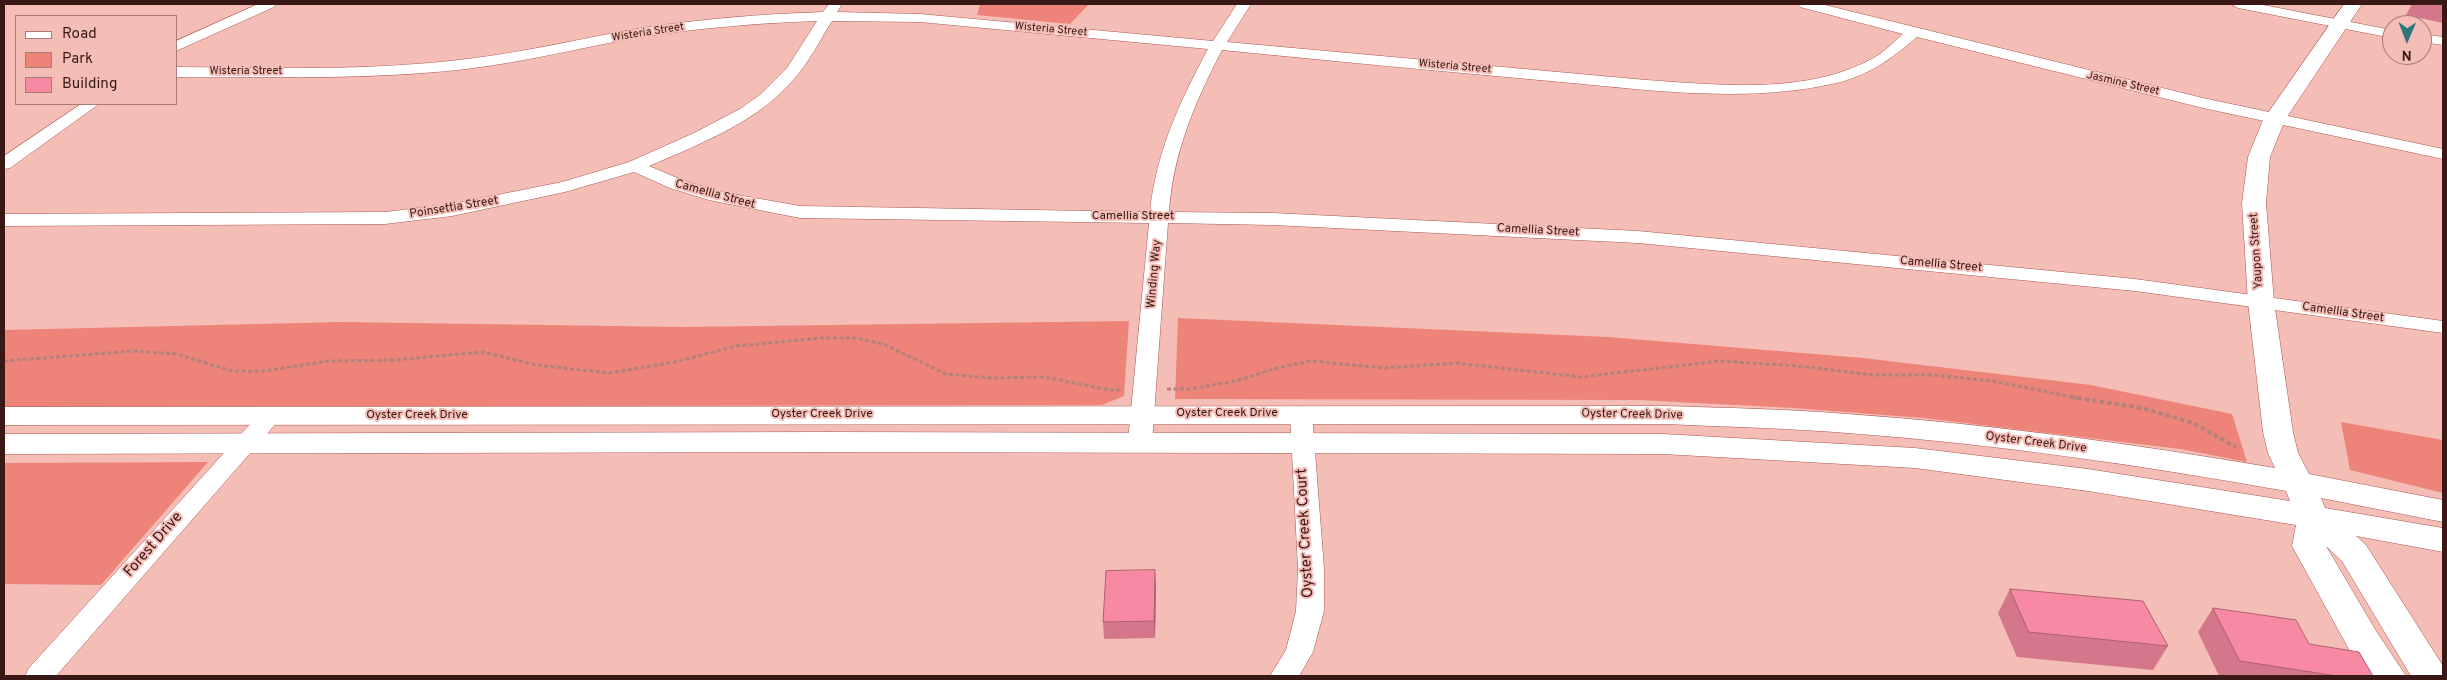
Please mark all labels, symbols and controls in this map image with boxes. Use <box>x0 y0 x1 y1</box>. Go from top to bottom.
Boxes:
legend <box>15 15 178 105</box>
north arrow <box>2382 15 2432 65</box>
street label: Wisteria Street <box>1014 20 1088 40</box>
street label: Wisteria Street <box>611 21 685 45</box>
text: Road <box>62 25 97 44</box>
text: N <box>2402 46 2412 63</box>
text: Park <box>62 50 93 69</box>
street label: Wisteria Street <box>1418 57 1492 77</box>
street label: Wisteria Street <box>210 65 282 79</box>
street label: Jasmine Street <box>2085 69 2161 99</box>
text: Building <box>62 75 117 94</box>
street label: Camellia Street <box>673 177 757 213</box>
street label: Poinsettia Street <box>409 194 499 222</box>
street label: Camellia Street <box>1092 210 1174 224</box>
street label: Yaupon Street <box>2247 212 2267 290</box>
street label: Camellia Street <box>1496 222 1580 240</box>
street label: Winding Way <box>1145 239 1165 309</box>
street label: Camellia Street <box>1899 254 1983 276</box>
street label: Camellia Street <box>2301 300 2385 326</box>
street label: Oyster Creek Drive <box>1176 407 1278 421</box>
street label: Oyster Creek Drive <box>1581 407 1683 423</box>
street label: Oyster Creek Drive <box>771 408 873 422</box>
street label: Oyster Creek Drive <box>366 409 468 423</box>
street label: Oyster Creek Drive <box>1985 430 2087 456</box>
street label: Oyster Creek Court <box>1294 468 1318 598</box>
street label: Forest Drive <box>121 509 187 581</box>

